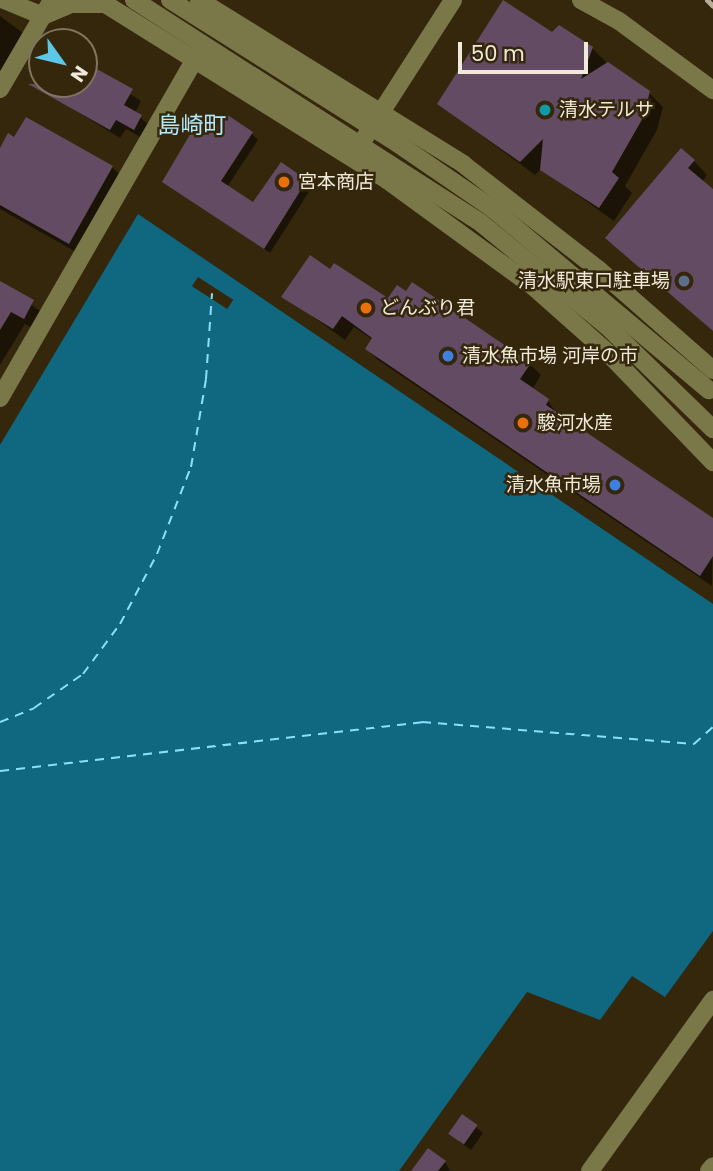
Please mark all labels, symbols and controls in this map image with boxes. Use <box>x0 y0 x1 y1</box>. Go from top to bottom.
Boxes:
north arrow <box>28 28 98 98</box>
scale bar <box>461 28 590 72</box>
text: 50 m <box>471 39 525 68</box>
text: N <box>64 60 94 87</box>
place label: 清水テルサ <box>559 99 654 121</box>
marker: 清水テルサ <box>537 102 553 118</box>
district label: 島崎町 <box>158 111 226 139</box>
place label: 宮本商店 <box>298 171 374 193</box>
marker: 宮本商店 <box>276 174 292 190</box>
place label: 清水駅東口駐車場 <box>518 270 670 292</box>
marker: 清水駅東口駐車場 <box>676 273 692 289</box>
place label: どんぶり君 <box>380 297 475 319</box>
marker: どんぶり君 <box>358 300 374 316</box>
place label: 清水魚市場 河岸の市 <box>462 345 638 367</box>
marker: 清水魚市場 河岸の市 <box>440 348 456 364</box>
place label: 駿河水産 <box>537 412 613 434</box>
marker: 駿河水産 <box>515 415 531 431</box>
place label: 清水魚市場 <box>506 474 601 496</box>
marker: 清水魚市場 <box>607 477 623 493</box>

